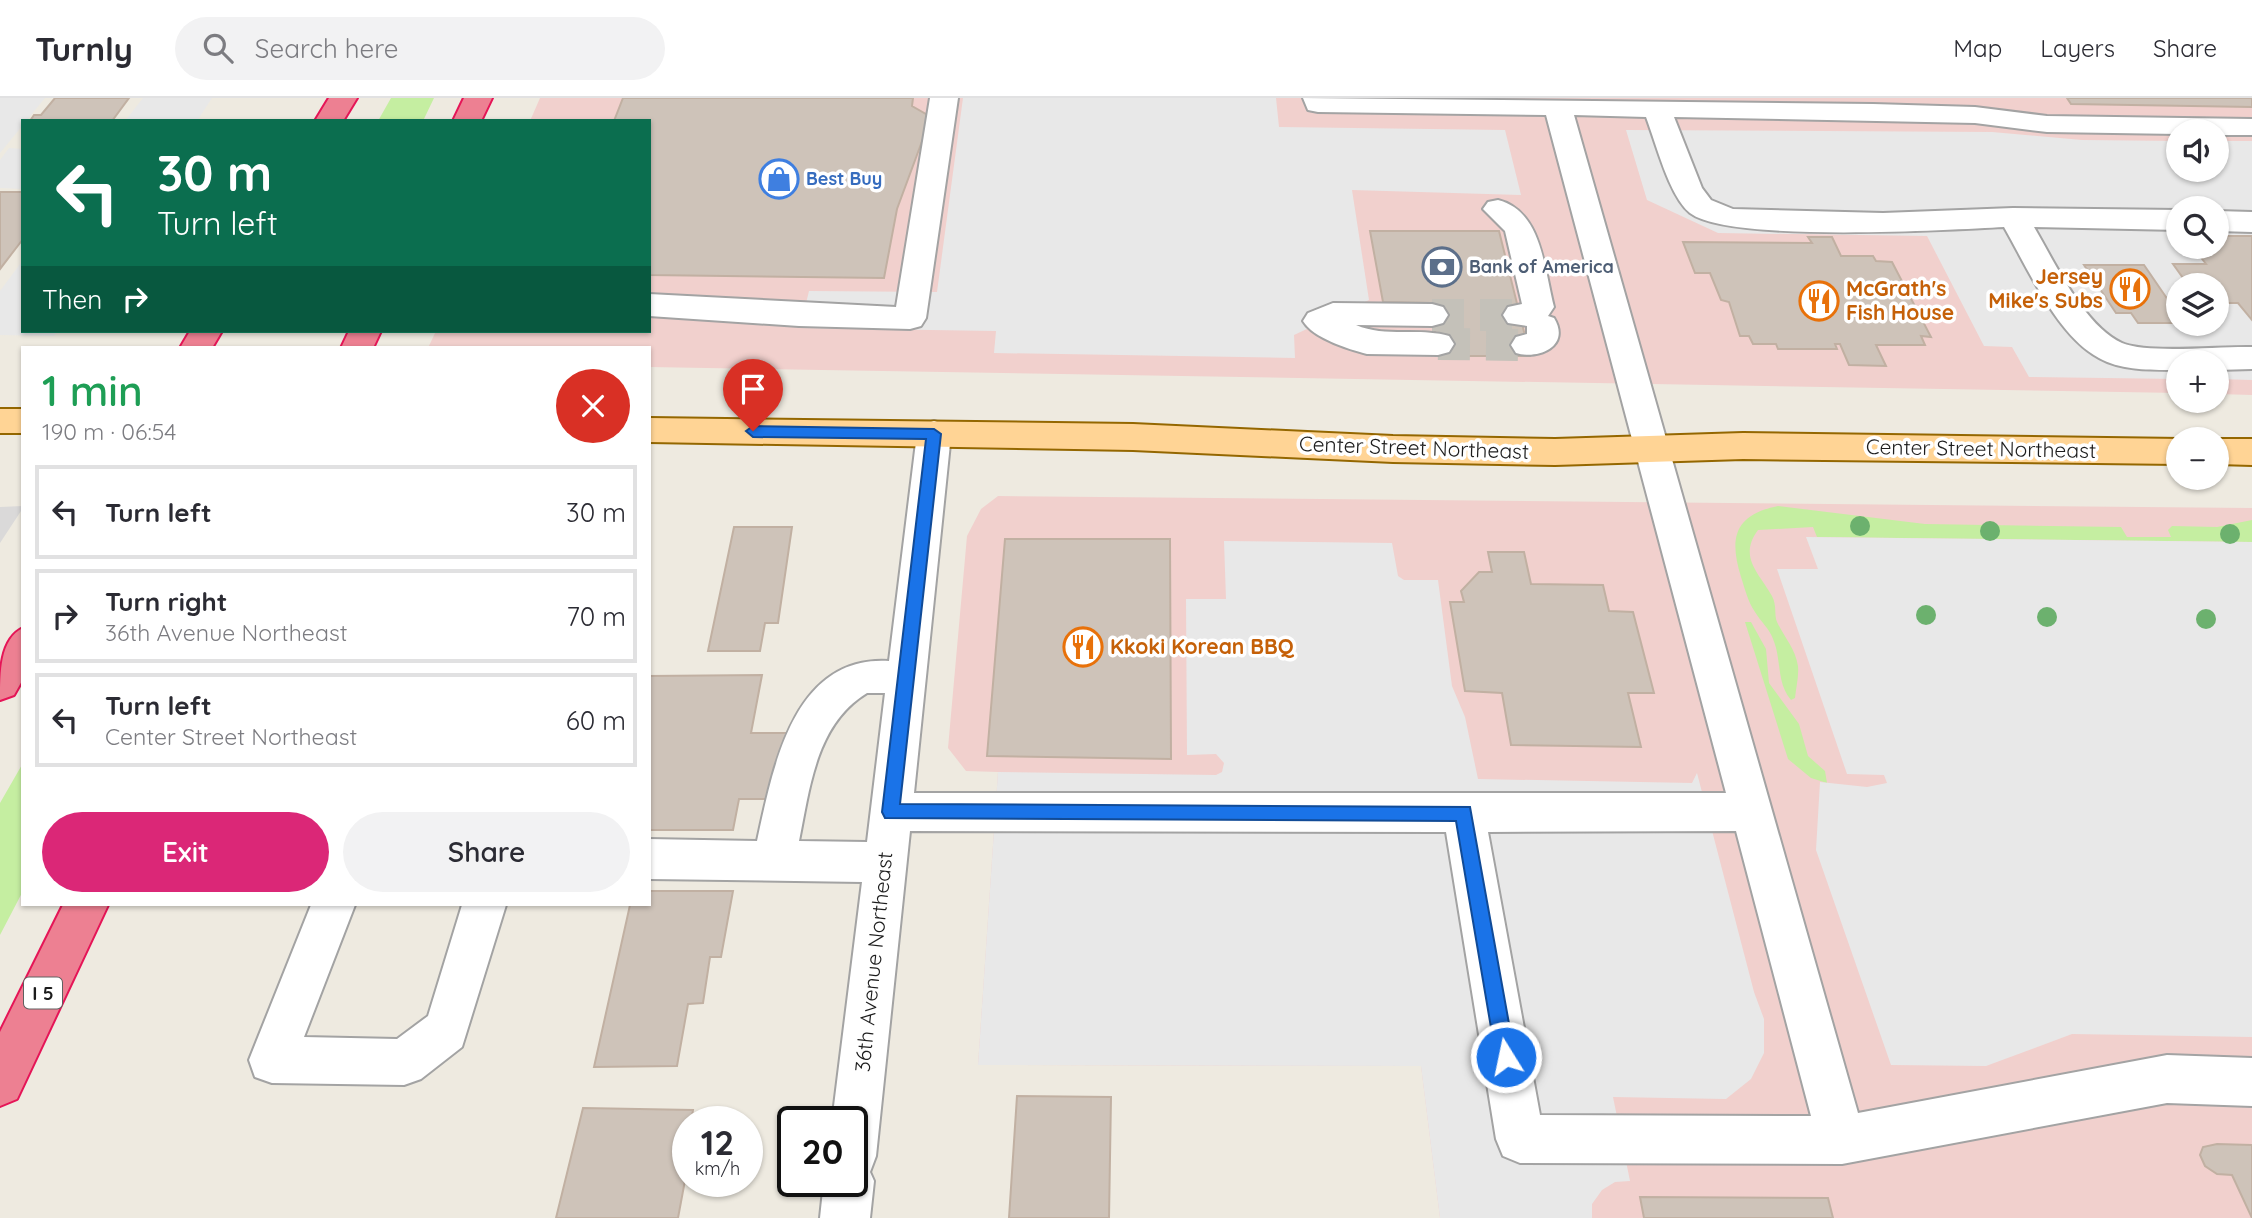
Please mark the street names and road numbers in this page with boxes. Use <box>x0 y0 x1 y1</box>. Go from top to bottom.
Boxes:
street label: Center Street Northeast <box>1299 430 1530 464</box>
street label: Center Street Northeast <box>1866 433 2096 463</box>
street label: 36th Avenue Northeast <box>849 850 898 1073</box>
road number: I 5 <box>24 978 62 1009</box>

